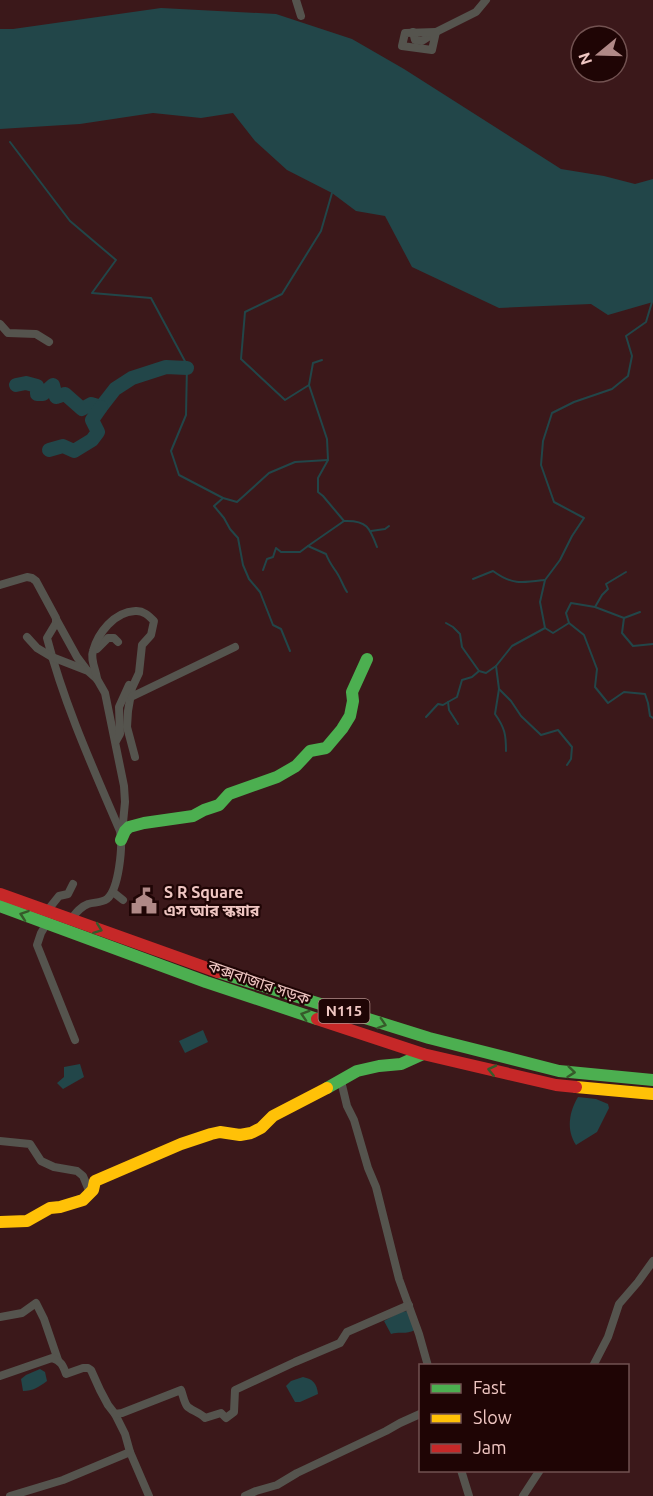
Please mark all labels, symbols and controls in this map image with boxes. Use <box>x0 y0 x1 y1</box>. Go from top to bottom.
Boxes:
north arrow <box>569 24 629 84</box>
text: N <box>574 50 595 67</box>
place label: S R Square এস আর স্কয়ার <box>164 883 260 919</box>
public building icon: S R Square এস আর স্কয়ার <box>129 886 159 916</box>
one-way arrow <box>19 909 29 922</box>
one-way arrow <box>92 921 103 934</box>
street label: কক্সবাজার সড়ক <box>205 956 313 1008</box>
road number: N115 <box>318 999 370 1023</box>
one-way arrow <box>300 1009 311 1022</box>
one-way arrow <box>376 1016 387 1029</box>
one-way arrow <box>487 1065 497 1078</box>
one-way arrow <box>566 1065 576 1078</box>
legend <box>419 1364 629 1472</box>
text: Fast <box>473 1377 506 1397</box>
text: Slow <box>473 1407 512 1427</box>
text: Jam <box>473 1437 507 1457</box>

